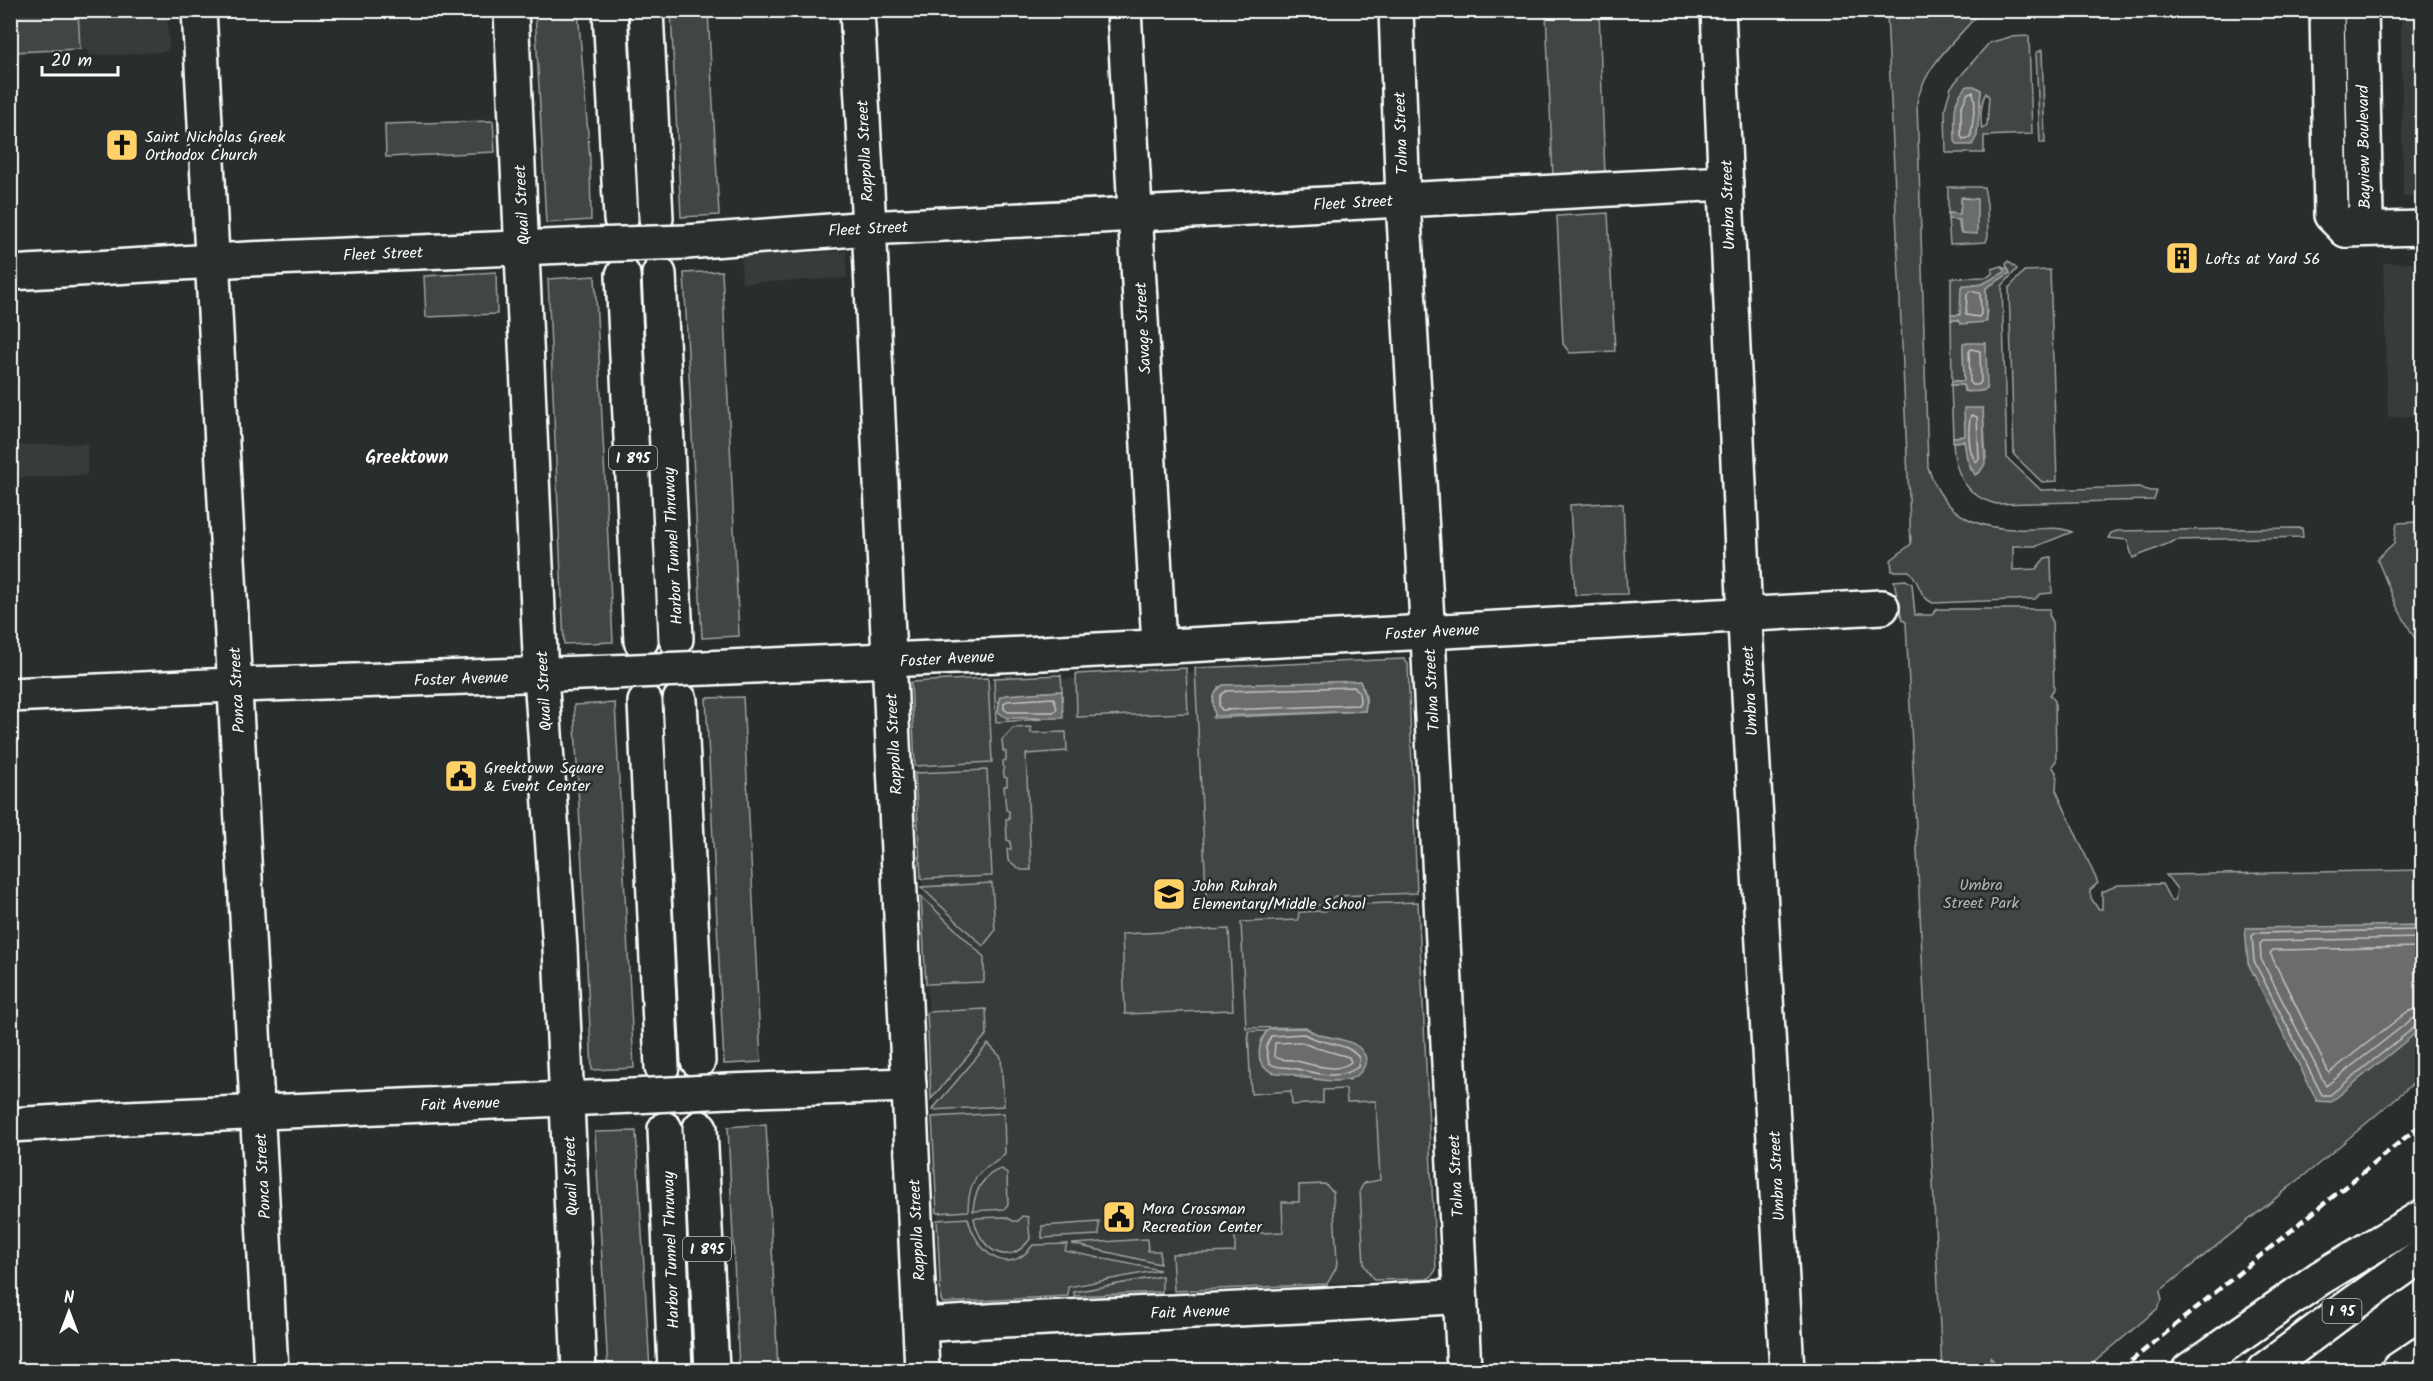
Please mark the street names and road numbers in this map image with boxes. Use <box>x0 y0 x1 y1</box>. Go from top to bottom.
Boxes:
street label: Bayview Boulevard <box>2351 84 2378 209</box>
street label: Tolna Street <box>1388 90 1415 175</box>
street label: Rappolla Street <box>850 99 881 202</box>
street label: Umbra Street <box>1714 158 1743 251</box>
street label: Quail Street <box>508 163 537 246</box>
street label: Fleet Street <box>1313 189 1394 218</box>
street label: Fleet Street <box>828 215 909 244</box>
street label: Fleet Street <box>343 241 424 268</box>
street label: Savage Street <box>1129 281 1158 375</box>
road number: I 895 <box>609 446 657 470</box>
street label: Harbor Tunnel Thruway <box>657 466 690 625</box>
street label: Foster Avenue <box>1384 618 1480 647</box>
street label: Umbra Street <box>1736 644 1765 737</box>
street label: Ponca Street <box>223 645 252 734</box>
street label: Foster Avenue <box>899 645 995 674</box>
street label: Tolna Street <box>1418 647 1447 732</box>
street label: Quail Street <box>530 649 559 732</box>
street label: Foster Avenue <box>413 665 509 694</box>
street label: Rappolla Street <box>879 692 910 795</box>
street label: Fait Avenue <box>420 1091 500 1118</box>
street label: Umbra Street <box>1763 1129 1792 1222</box>
street label: Ponca Street <box>249 1131 278 1220</box>
street label: Tolna Street <box>1442 1133 1471 1218</box>
street label: Quail Street <box>558 1135 585 1216</box>
street label: Harbor Tunnel Thruway <box>656 1170 687 1329</box>
street label: Rappolla Street <box>902 1178 933 1281</box>
road number: I 895 <box>683 1237 731 1261</box>
street label: Fait Avenue <box>1150 1299 1230 1326</box>
road number: I 95 <box>2322 1299 2362 1323</box>

